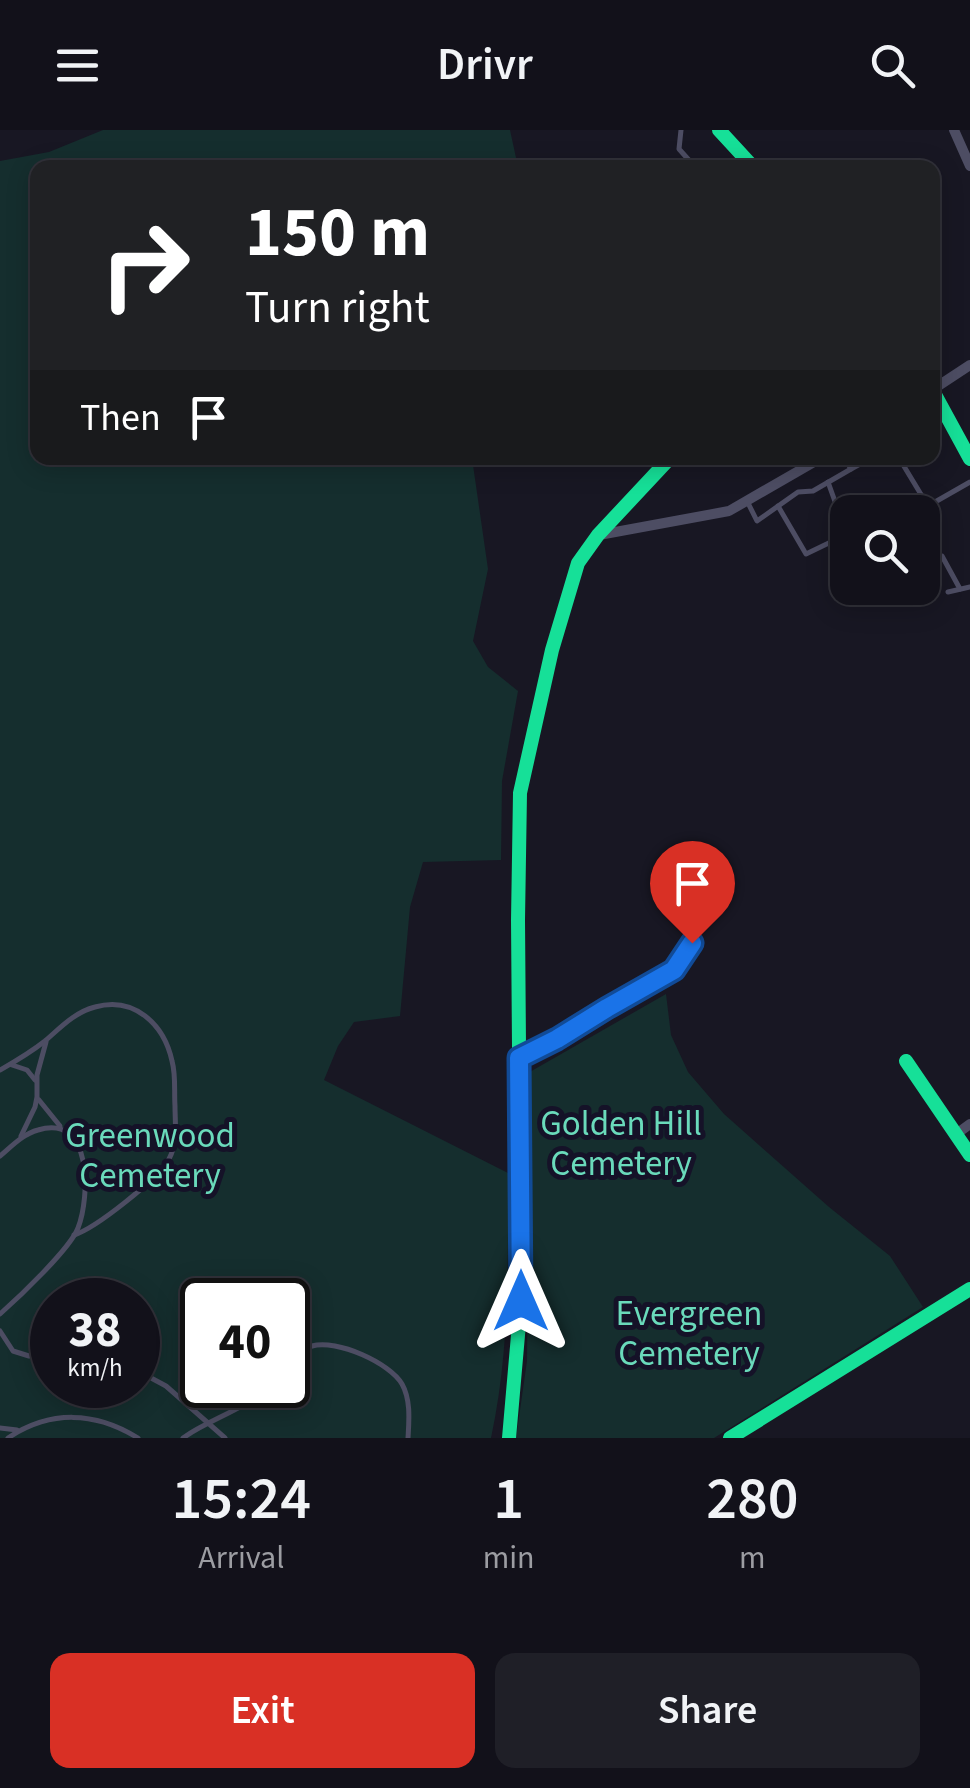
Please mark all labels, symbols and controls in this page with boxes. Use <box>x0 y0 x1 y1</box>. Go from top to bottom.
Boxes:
text: Drivr <box>437 33 533 97</box>
icon: menu <box>50 38 105 93</box>
icon: search <box>865 38 920 93</box>
text: 150 m <box>245 183 430 283</box>
icon: right <box>80 200 210 330</box>
text: Turn right <box>245 276 430 340</box>
icon: arrive <box>181 390 236 445</box>
text: Then <box>80 391 161 445</box>
map controls <box>830 495 940 605</box>
button: search <box>830 495 940 605</box>
pin <box>650 841 735 944</box>
icon: arrive <box>665 856 720 911</box>
park label: Golden Hill Cemetery <box>540 1099 702 1189</box>
park label: Greenwood Cemetery <box>65 1111 235 1201</box>
position arrow <box>469 1249 573 1353</box>
speed limit sign: 40 <box>180 1278 310 1408</box>
park label: Evergreen Cemetery <box>616 1289 762 1379</box>
text: 38 <box>69 1295 121 1366</box>
text: km/h <box>67 1350 123 1386</box>
text: 15:24 <box>172 1457 311 1542</box>
text: 1 <box>493 1457 524 1542</box>
text: 280 <box>706 1457 798 1542</box>
text: Arrival <box>198 1535 284 1581</box>
text: min <box>483 1535 535 1581</box>
text: m <box>739 1535 766 1581</box>
button: Exit <box>50 1653 475 1768</box>
button: Share <box>495 1653 920 1768</box>

